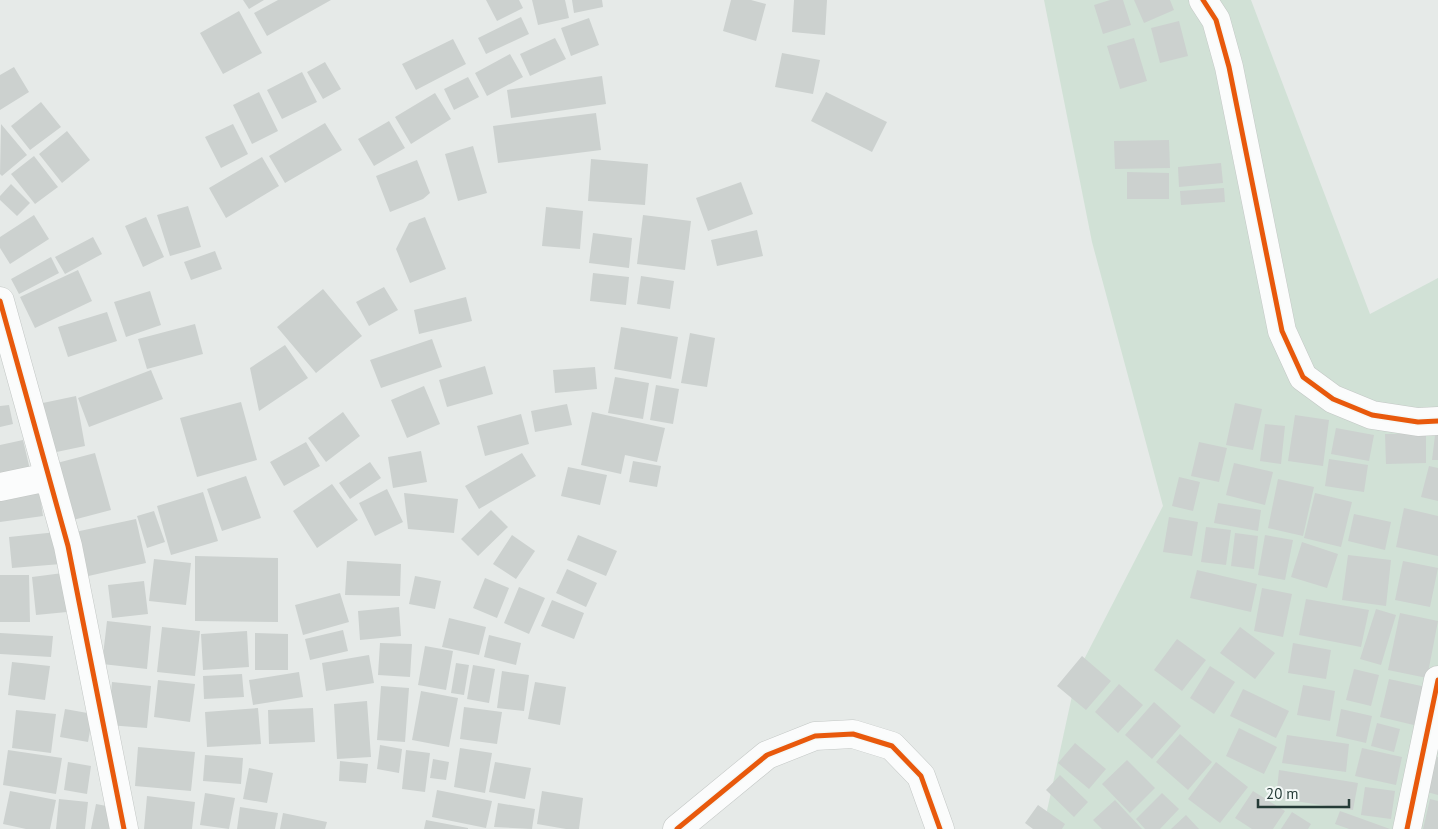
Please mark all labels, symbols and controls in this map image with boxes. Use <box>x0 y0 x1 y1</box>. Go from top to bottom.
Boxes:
scale bar <box>1258 776 1349 808</box>
text: 20 m <box>1266 784 1299 803</box>

